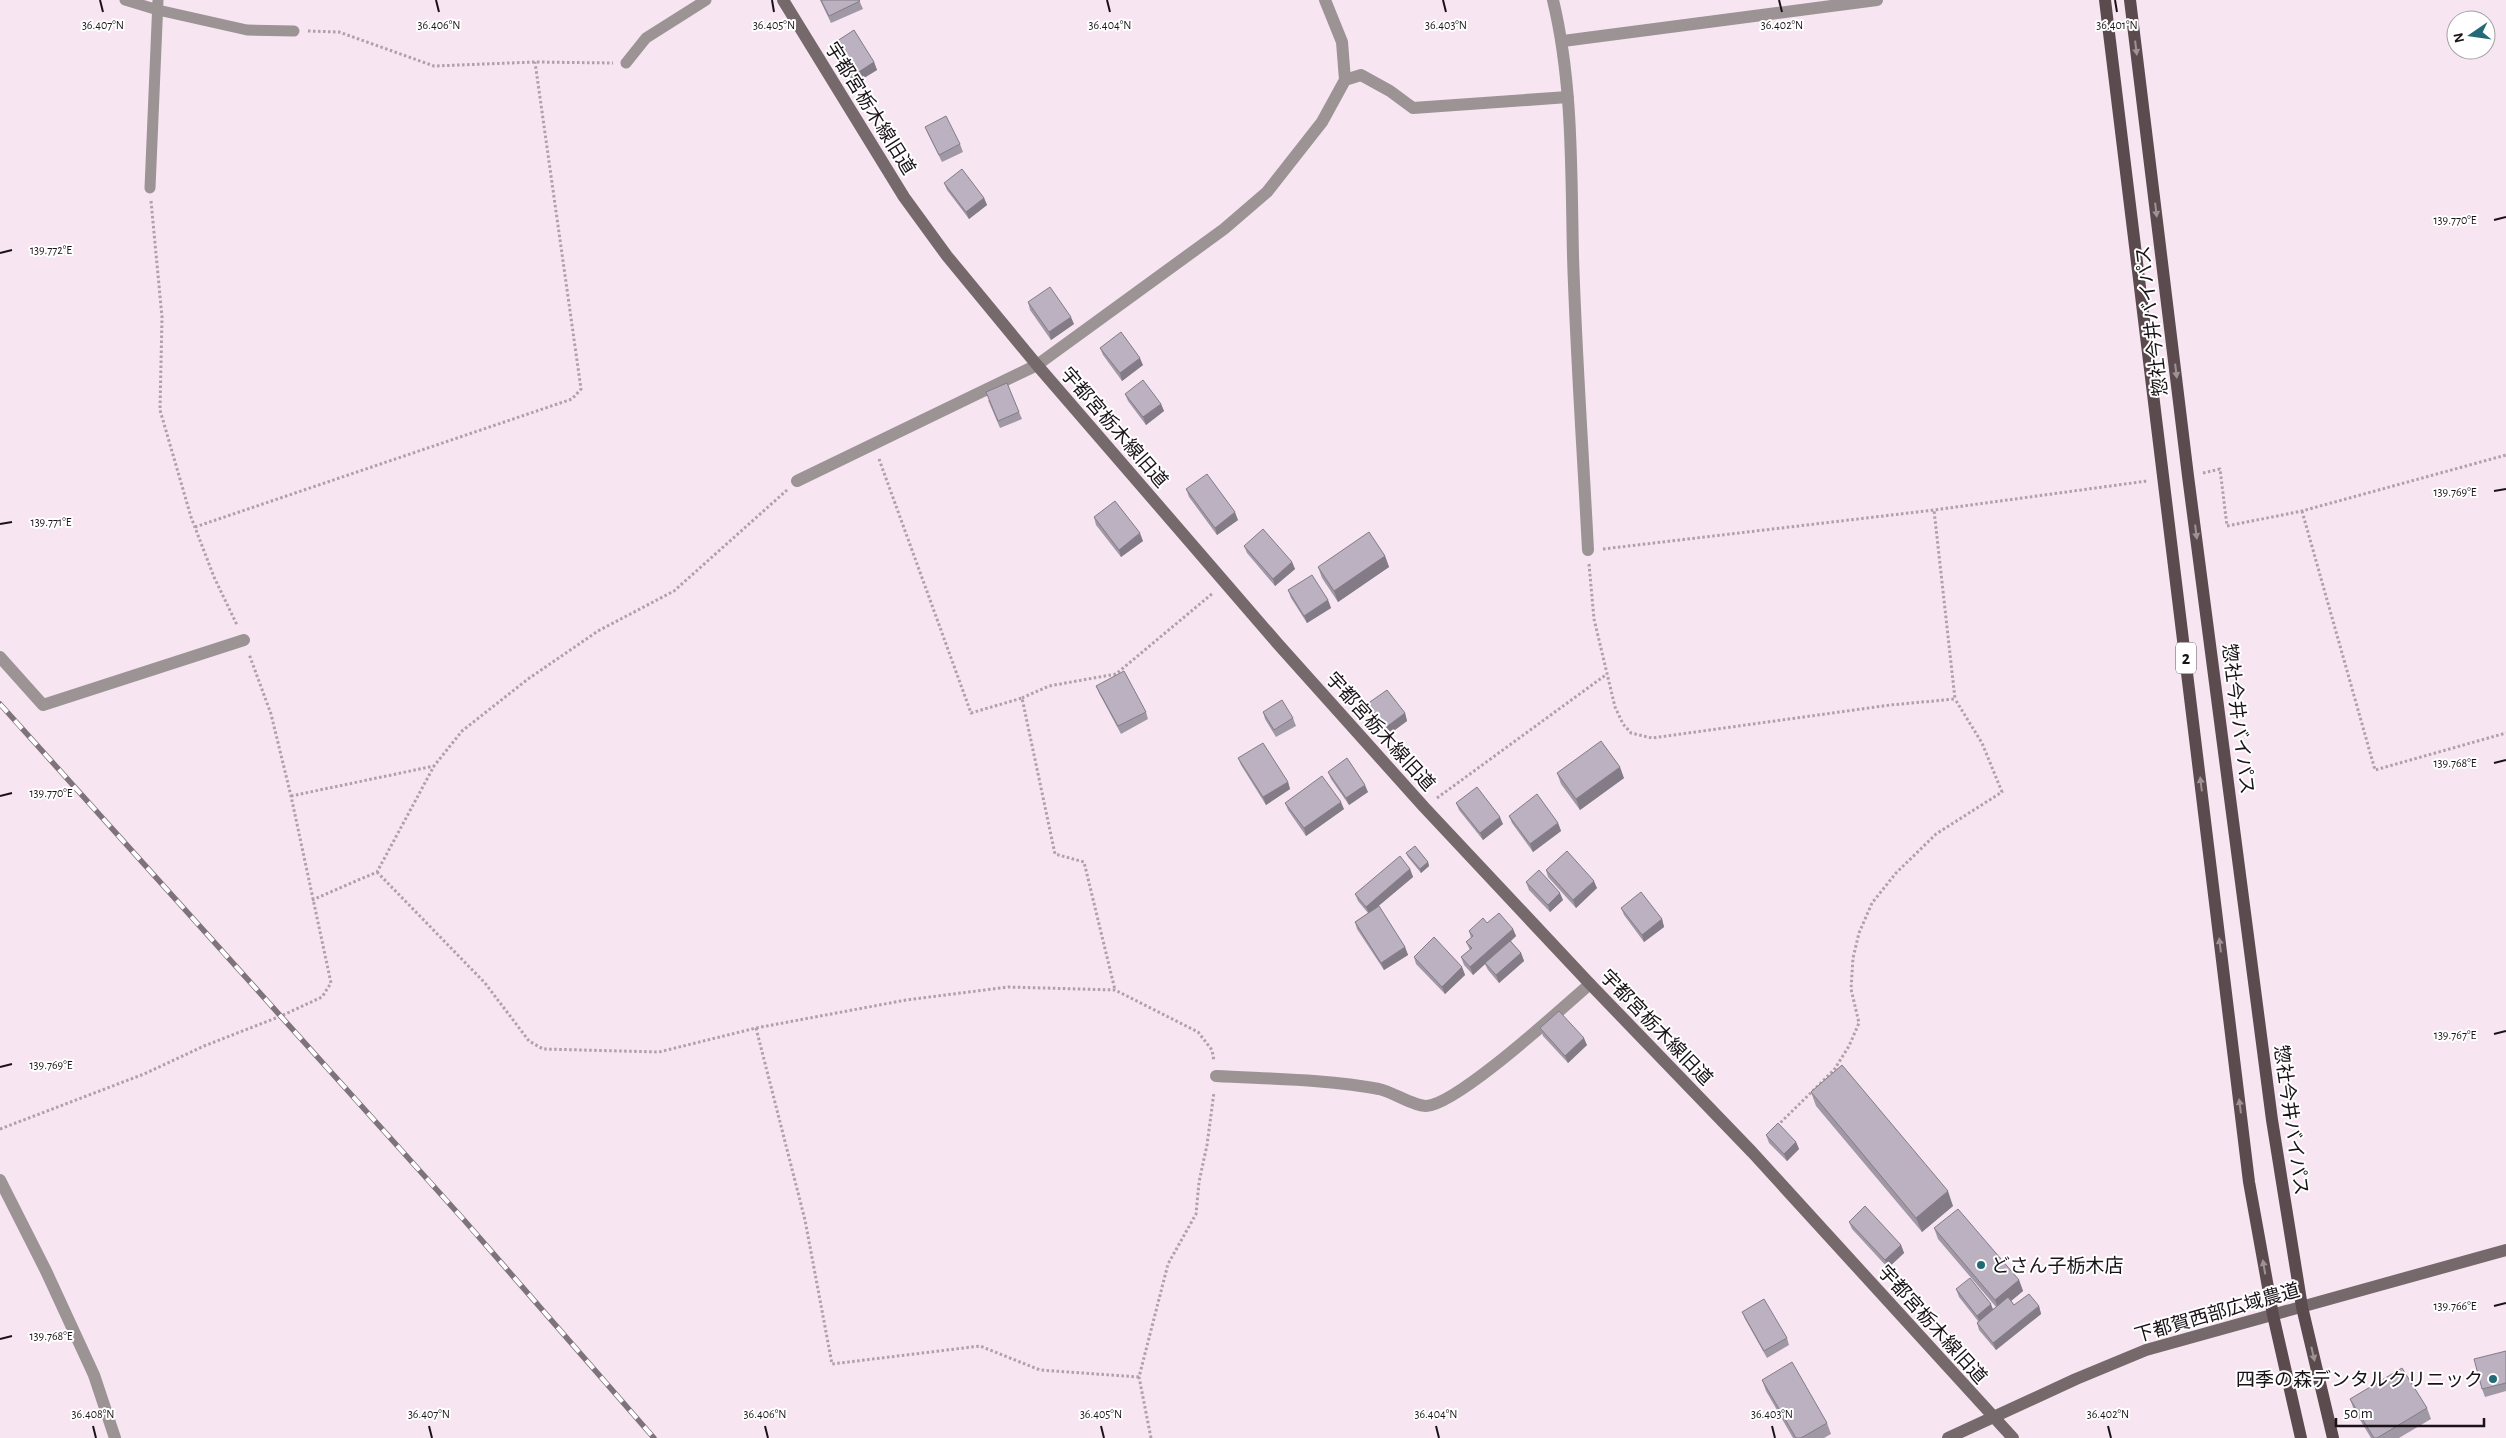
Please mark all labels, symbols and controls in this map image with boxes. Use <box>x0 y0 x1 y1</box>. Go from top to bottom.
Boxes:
north arrow <box>2446 10 2496 60</box>
text: 36.407°N <box>82 19 124 31</box>
text: 36.406°N <box>418 19 460 31</box>
text: 36.405°N <box>753 19 795 31</box>
text: 36.404°N <box>1089 19 1131 31</box>
text: 36.403°N <box>1425 19 1467 31</box>
text: 36.402°N <box>1761 19 1803 31</box>
text: 36.401°N <box>2096 19 2138 31</box>
text: N <box>2451 31 2467 44</box>
street label: 宇都宮栃木線旧道 <box>821 38 920 178</box>
one-way arrow <box>2132 41 2140 57</box>
one-way arrow <box>2152 202 2160 218</box>
text: 139.770°E <box>2433 214 2477 226</box>
text: 139.772°E <box>30 244 72 256</box>
street label: 惣社今井バイパス <box>2132 244 2171 397</box>
street label: 宇都宮栃木線旧道 <box>1057 363 1172 492</box>
one-way arrow <box>2172 363 2180 379</box>
text: 139.769°E <box>2433 486 2477 498</box>
text: 139.771°E <box>31 516 72 528</box>
one-way arrow <box>2192 525 2200 541</box>
road number: 2 <box>2176 642 2196 674</box>
street label: 惣社今井バイパス <box>2219 643 2258 796</box>
street label: 宇都宮栃木線旧道 <box>1322 668 1439 795</box>
text: 139.768°E <box>2433 757 2477 769</box>
one-way arrow <box>2197 775 2205 791</box>
text: 139.770°E <box>29 787 73 799</box>
one-way arrow <box>2216 937 2224 953</box>
street label: 宇都宮栃木線旧道 <box>1596 965 1717 1089</box>
text: 139.767°E <box>2434 1029 2476 1041</box>
street label: 惣社今井バイパス <box>2271 1044 2312 1197</box>
text: 139.769°E <box>29 1059 73 1071</box>
one-way arrow <box>2236 1098 2244 1114</box>
place label: どさん子栃木店 <box>1991 1255 2123 1276</box>
marker: どさん子栃木店 <box>1975 1259 1987 1271</box>
one-way arrow <box>2260 1259 2268 1275</box>
street label: 宇都宮栃木線旧道 <box>1874 1261 1991 1388</box>
street label: 下都賀西部広域農道 <box>2132 1279 2302 1346</box>
text: 139.766°E <box>2433 1300 2477 1312</box>
text: 139.768°E <box>29 1330 73 1342</box>
one-way arrow <box>2309 1347 2317 1362</box>
place label: 四季の森デンタルクリニック <box>2236 1369 2483 1390</box>
marker: 四季の森デンタルクリニック <box>2487 1373 2499 1385</box>
scale bar <box>2336 1396 2484 1428</box>
text: 50 m <box>2344 1406 2373 1421</box>
text: 36.408°N <box>72 1408 114 1420</box>
text: 36.407°N <box>408 1408 450 1420</box>
text: 36.406°N <box>744 1408 786 1420</box>
text: 36.405°N <box>1080 1408 1122 1420</box>
text: 36.404°N <box>1415 1408 1457 1420</box>
text: 36.403°N <box>1751 1408 1793 1420</box>
text: 36.402°N <box>2087 1408 2129 1420</box>

